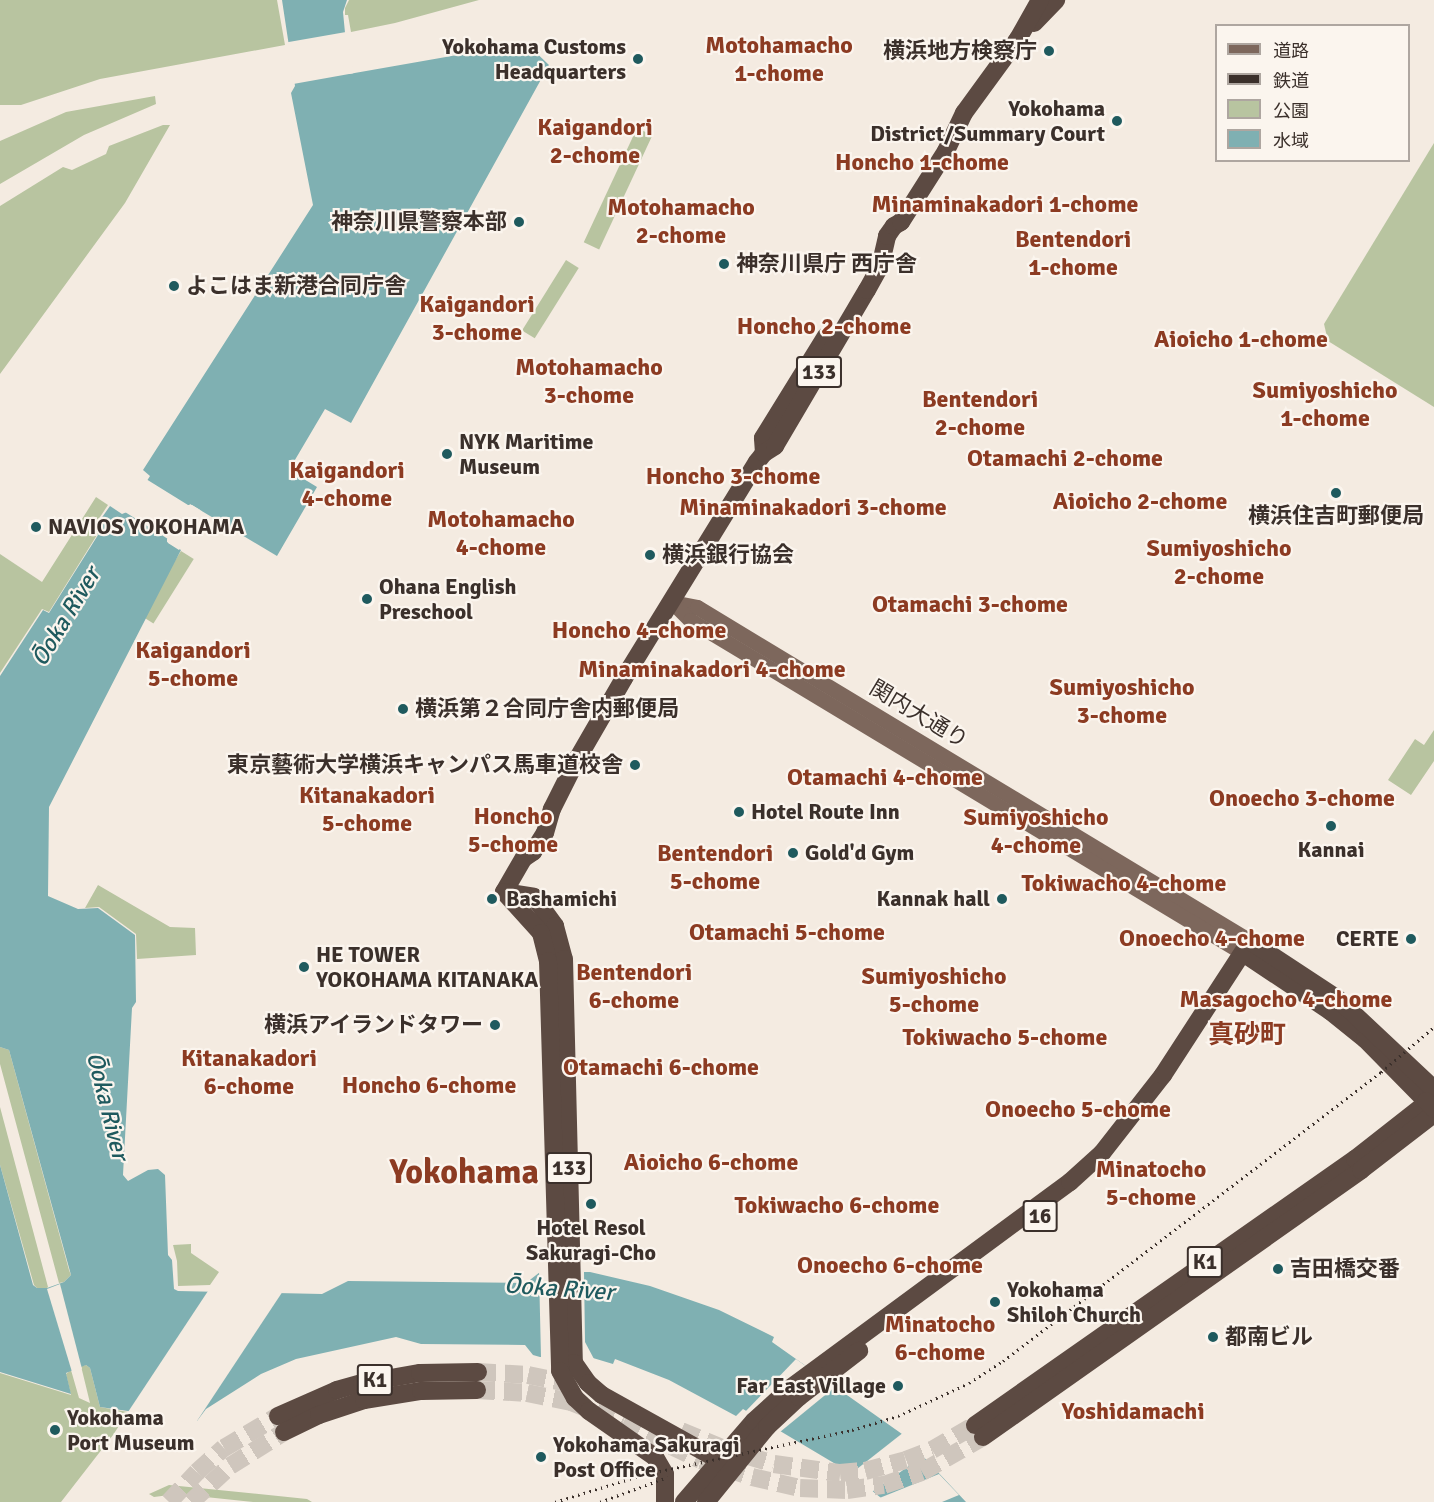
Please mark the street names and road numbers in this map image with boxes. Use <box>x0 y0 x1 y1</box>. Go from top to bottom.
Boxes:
road number: 133 <box>795 354 843 390</box>
street label: 関内大通り <box>865 674 973 754</box>
road number: 133 <box>545 1150 593 1186</box>
road number: 16 <box>1022 1198 1058 1234</box>
road number: K1 <box>1186 1244 1224 1280</box>
road number: K1 <box>356 1362 394 1398</box>

